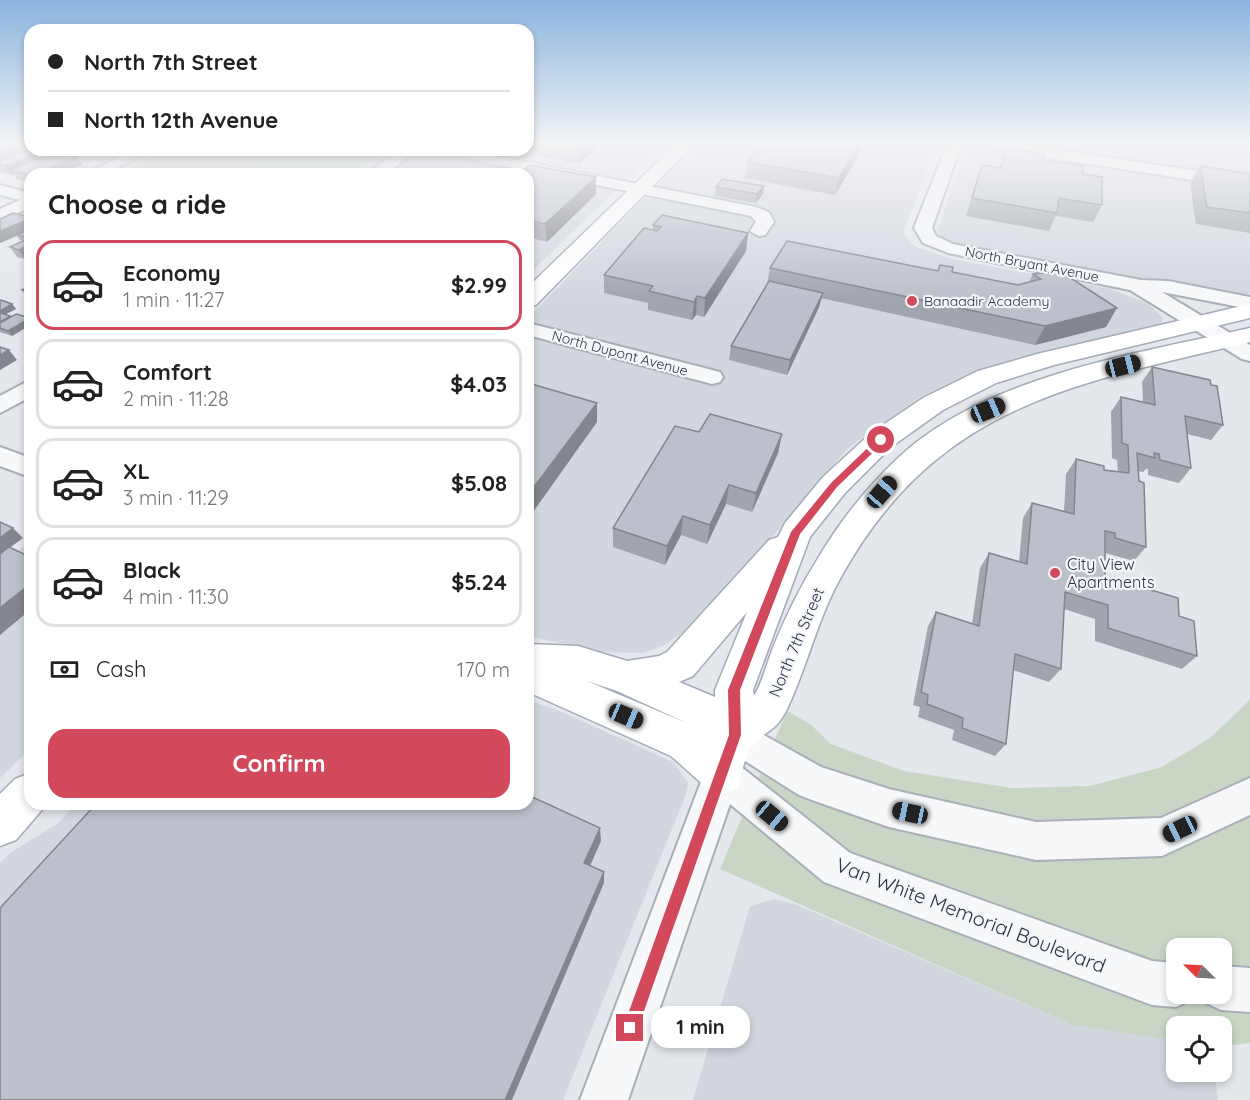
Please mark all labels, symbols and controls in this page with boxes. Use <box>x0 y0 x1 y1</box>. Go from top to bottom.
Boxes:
text: North 7th Street <box>84 48 258 76</box>
text: North 12th Avenue <box>84 106 278 134</box>
text: Choose a ride <box>48 187 226 221</box>
street label: North Bryant Avenue <box>964 242 1101 286</box>
icon: car <box>51 258 105 312</box>
text: Economy <box>123 259 221 287</box>
text: $2.99 <box>451 271 507 299</box>
text: 1 min · 11:27 <box>123 287 224 312</box>
place label: Banaadir Academy <box>924 292 1049 310</box>
marker: Banaadir Academy <box>905 294 919 308</box>
street label: North Dupont Avenue <box>550 326 690 380</box>
car <box>1103 353 1143 379</box>
icon: car <box>51 357 105 411</box>
text: Comfort <box>123 358 212 386</box>
text: $4.03 <box>450 370 507 398</box>
text: 2 min · 11:28 <box>123 386 229 411</box>
car <box>968 395 1008 425</box>
route start <box>867 426 894 453</box>
icon: car <box>51 456 105 510</box>
text: XL <box>123 457 150 485</box>
text: $5.08 <box>451 469 507 497</box>
car <box>863 473 901 511</box>
text: 3 min · 11:29 <box>123 485 229 510</box>
place label: City View Apartments <box>1067 554 1154 592</box>
icon: car <box>51 555 105 609</box>
text: Black <box>123 556 181 584</box>
marker: City View Apartments <box>1048 566 1062 580</box>
text: $5.24 <box>451 568 507 596</box>
text: 4 min · 11:30 <box>123 584 229 609</box>
street label: North 7th Street <box>764 584 828 700</box>
icon: cash <box>48 653 81 686</box>
text: Cash <box>96 655 147 683</box>
text: 170 m <box>457 657 510 682</box>
car <box>606 701 646 731</box>
button: Confirm <box>48 729 510 798</box>
car <box>752 798 792 834</box>
car <box>891 800 929 826</box>
car <box>1160 813 1200 845</box>
street label: Van White Memorial Boulevard <box>833 852 1109 978</box>
north arrow <box>1166 938 1232 1004</box>
map controls <box>1166 938 1232 1082</box>
callout: 1 min <box>651 1007 750 1049</box>
route end <box>616 1014 643 1041</box>
text: 1 min <box>676 1014 725 1039</box>
button: locate <box>1166 1016 1232 1082</box>

